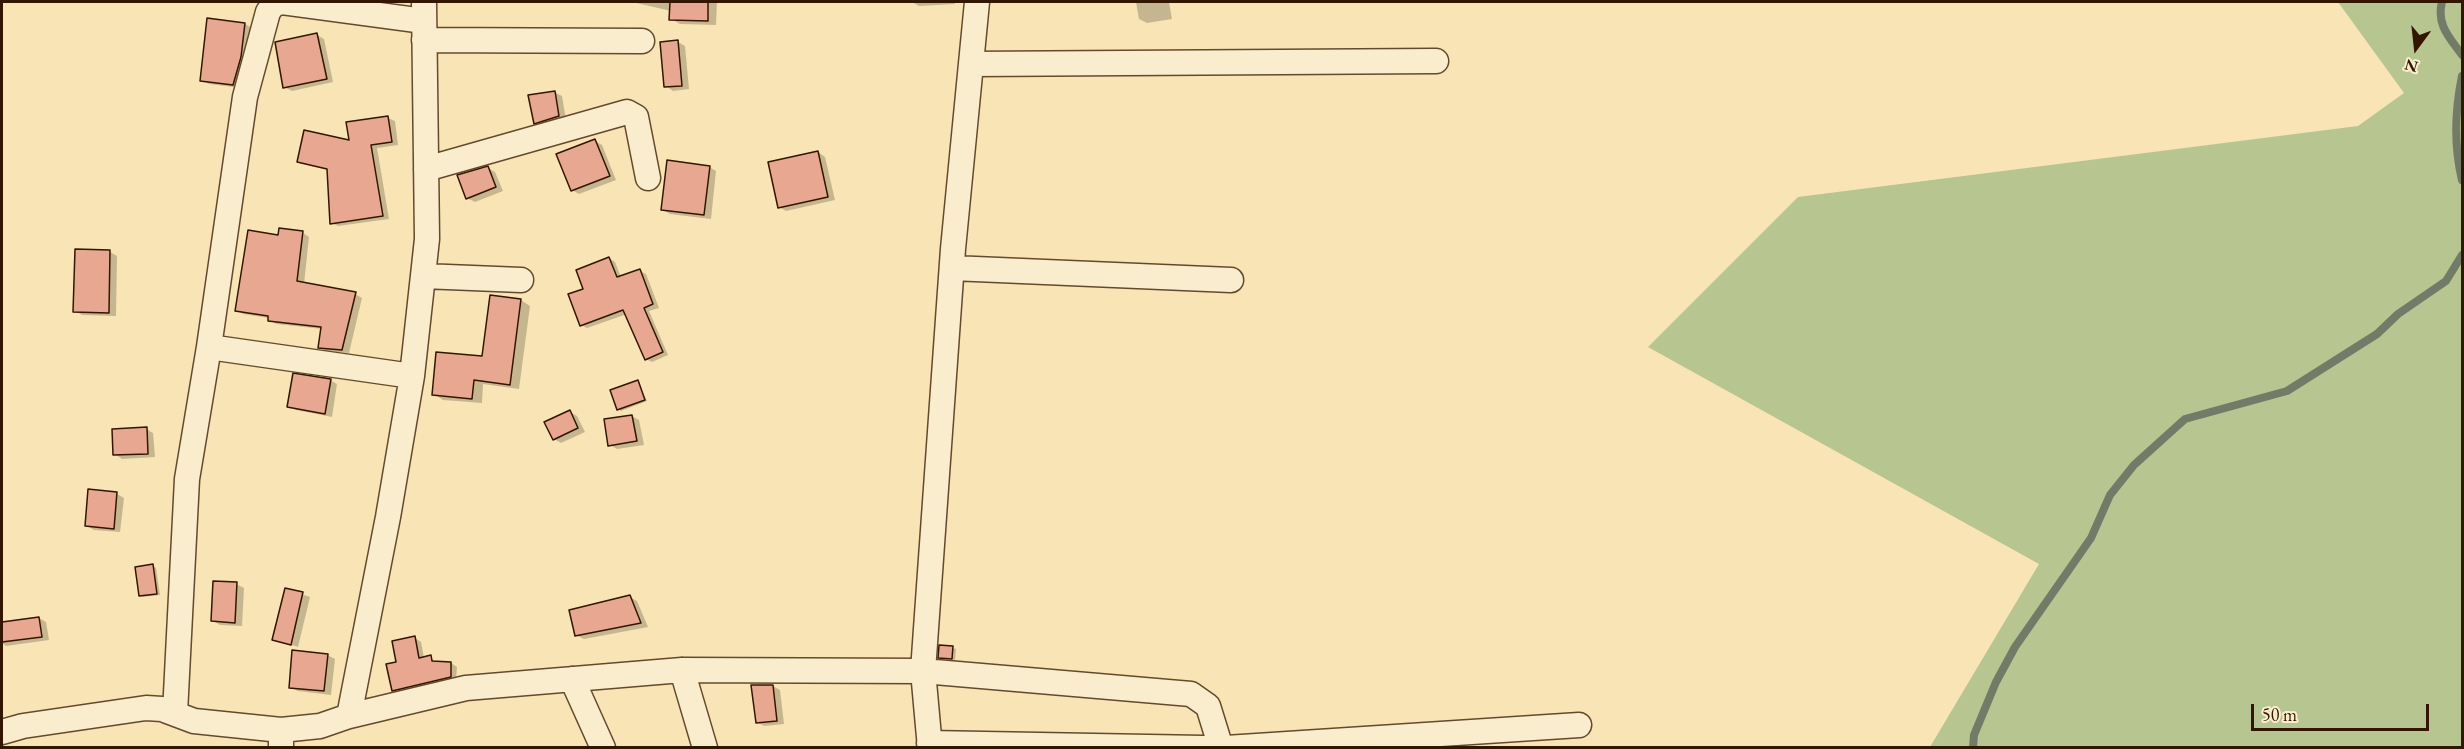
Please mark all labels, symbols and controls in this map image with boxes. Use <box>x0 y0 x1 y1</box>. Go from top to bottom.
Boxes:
north arrow <box>2386 18 2446 78</box>
text: N <box>2402 54 2420 78</box>
scale bar <box>2254 692 2432 730</box>
text: 50 m <box>2262 703 2297 726</box>

